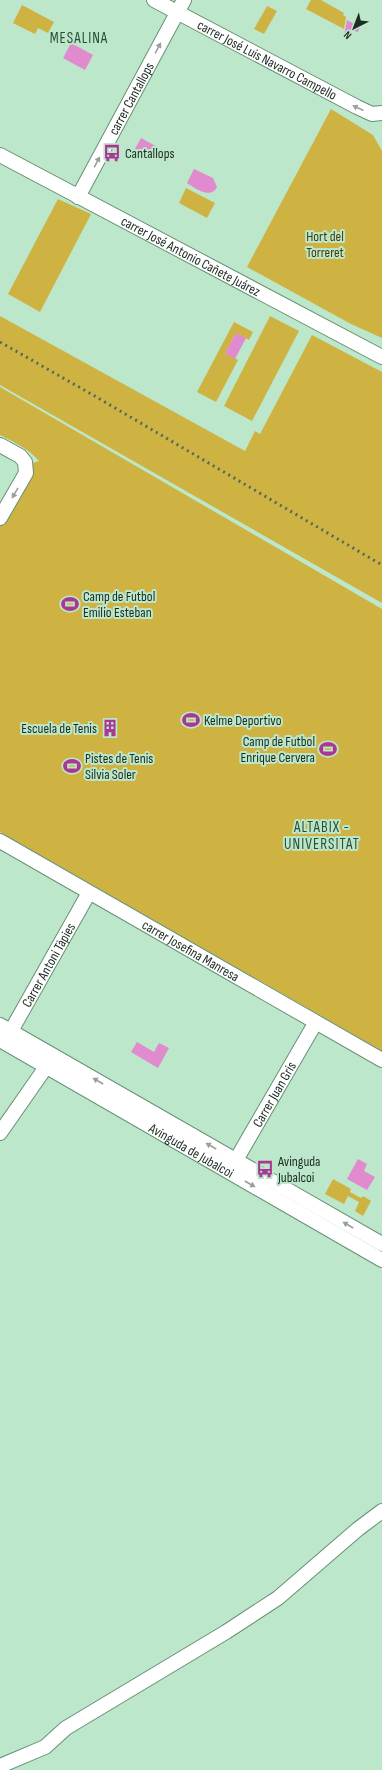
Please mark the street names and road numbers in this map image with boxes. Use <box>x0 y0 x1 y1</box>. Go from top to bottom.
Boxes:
street label: carrer José Luis Navarro Campello <box>194 16 340 104</box>
street label: carrer Cantallops <box>105 59 158 138</box>
street label: carrer José Antonio Cañete Juárez <box>118 213 263 300</box>
street label: carrer Josefina Manresa <box>139 916 242 985</box>
street label: Carrer Antoni Tàpies <box>18 920 79 1010</box>
street label: Carrer Juan Gris <box>249 1059 300 1130</box>
street label: Avinguda de Jubalcoi <box>145 1119 237 1182</box>

